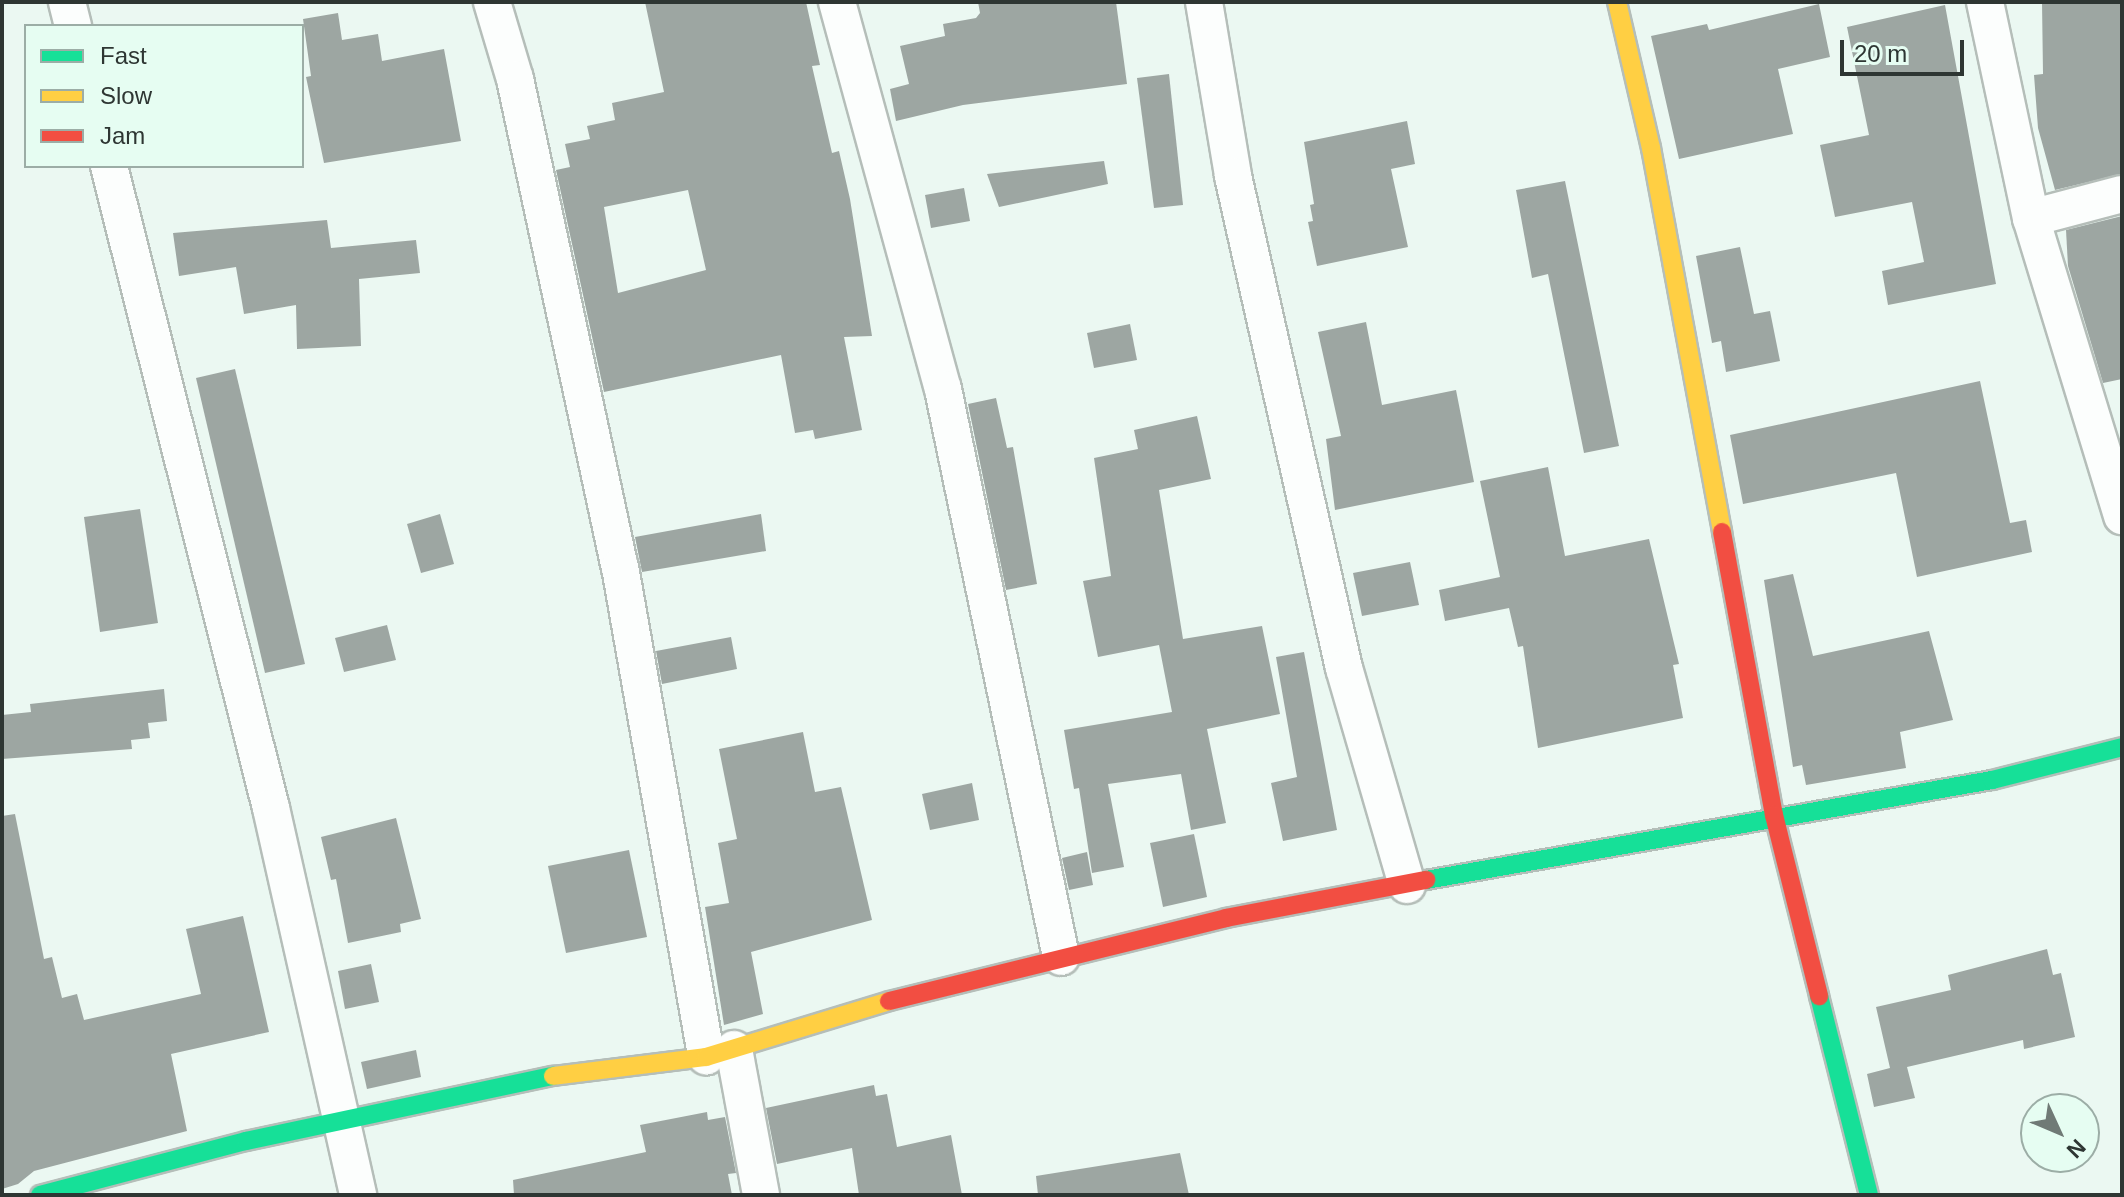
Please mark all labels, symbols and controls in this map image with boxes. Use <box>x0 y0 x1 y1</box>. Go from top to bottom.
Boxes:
legend <box>24 24 304 168</box>
scale bar <box>1844 24 1968 74</box>
text: 20 m <box>1854 40 1907 67</box>
text: Fast <box>100 42 147 69</box>
text: Slow <box>100 82 152 109</box>
text: Jam <box>100 122 145 149</box>
north arrow <box>2020 1093 2100 1173</box>
text: N <box>2062 1134 2091 1163</box>

